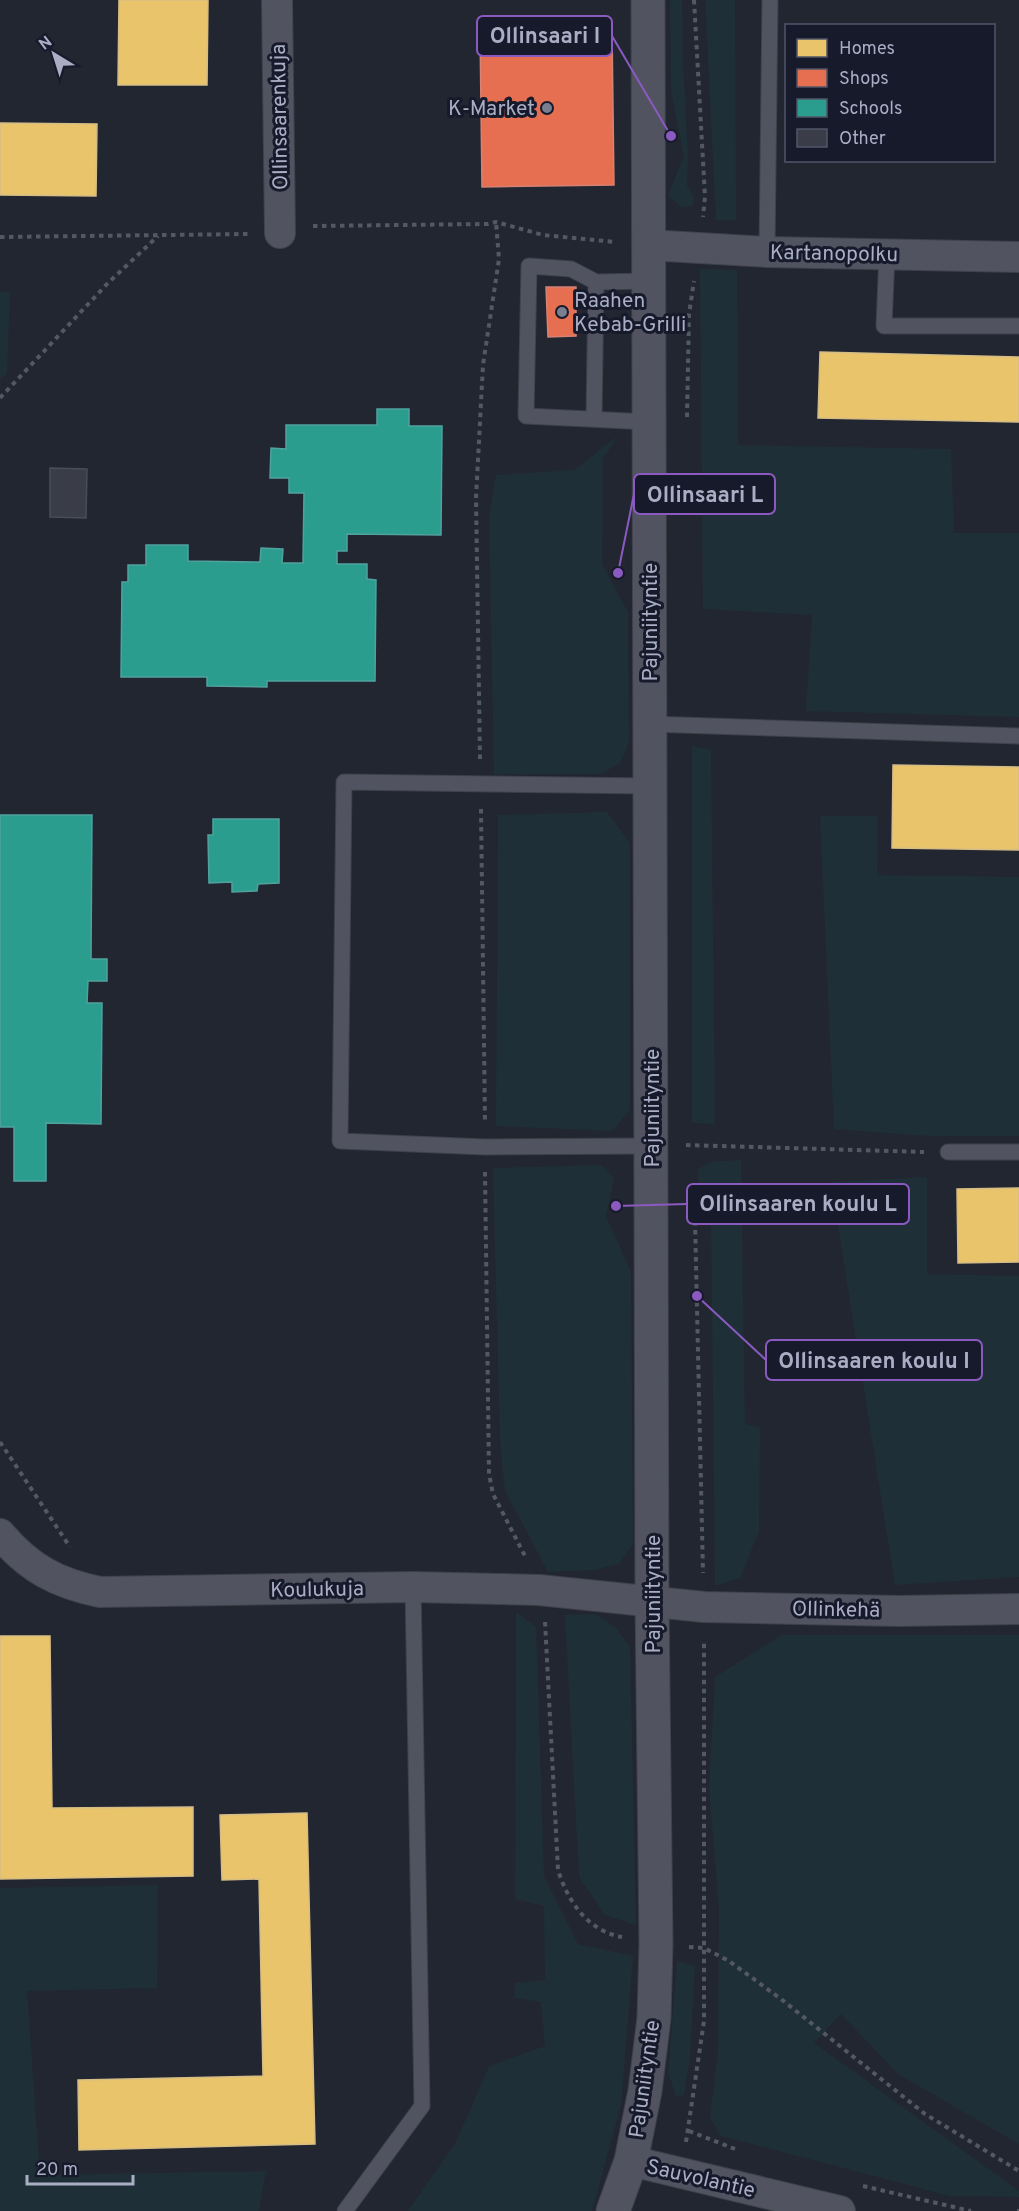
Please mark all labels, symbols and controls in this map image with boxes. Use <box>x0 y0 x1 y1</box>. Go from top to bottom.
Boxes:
callout: Ollinsaari I <box>477 16 612 56</box>
north arrow <box>24 24 84 84</box>
text: Ollinsaari I <box>490 24 600 51</box>
legend <box>785 24 995 162</box>
text: N <box>35 32 57 55</box>
text: Homes <box>839 38 895 61</box>
street label: Ollinsaarenkuja <box>266 44 295 190</box>
text: Shops <box>839 68 889 91</box>
place label: K-Market <box>448 96 535 123</box>
text: Schools <box>839 98 902 121</box>
marker: K-Market <box>540 101 554 115</box>
text: Other <box>839 128 886 151</box>
street label: Kartanopolku <box>770 240 898 269</box>
place label: Raahen Kebab-Grilli <box>574 288 686 339</box>
marker: Raahen Kebab-Grilli <box>555 305 569 319</box>
callout: Ollinsaari L <box>634 474 775 514</box>
text: Ollinsaari L <box>647 483 764 510</box>
street label: Pajuniityntie <box>638 563 665 681</box>
street label: Pajuniityntie <box>640 1049 667 1167</box>
callout: Ollinsaaren koulu L <box>687 1184 909 1224</box>
text: Ollinsaaren koulu L <box>699 1192 897 1219</box>
callout: Ollinsaaren koulu I <box>766 1340 982 1380</box>
text: Ollinsaaren koulu I <box>778 1349 970 1376</box>
street label: Pajuniityntie <box>641 1535 668 1653</box>
street label: Koulukuja <box>270 1576 364 1605</box>
street label: Ollinkehä <box>792 1596 880 1625</box>
street label: Pajuniityntie <box>624 2018 667 2140</box>
scale bar <box>27 2148 134 2186</box>
street label: Sauvolantie <box>644 2154 758 2205</box>
text: 20 m <box>36 2159 78 2182</box>

